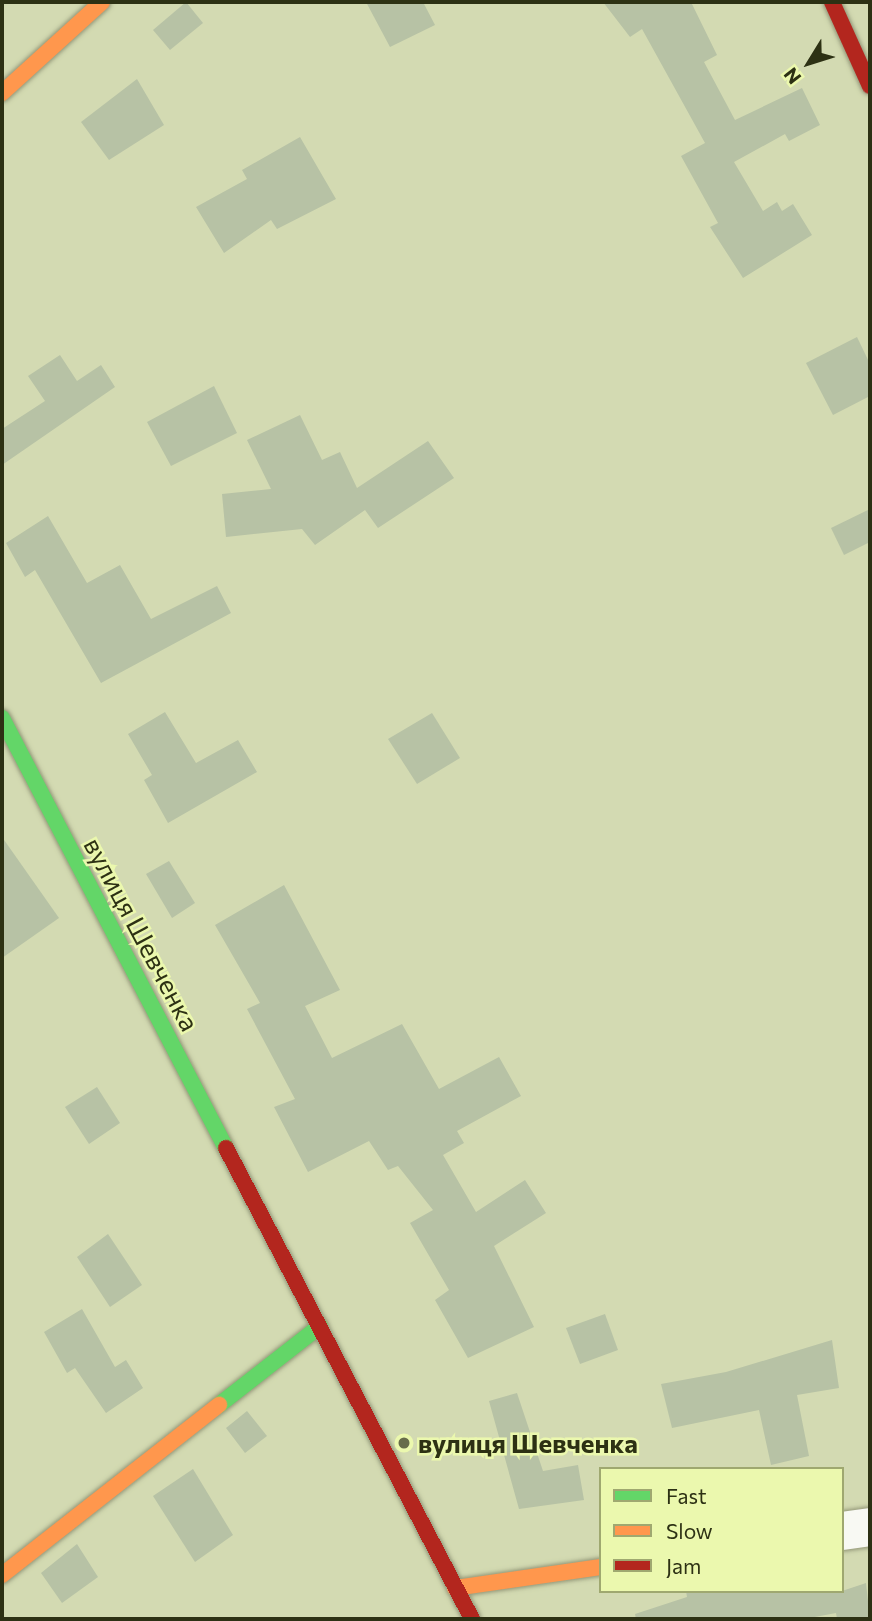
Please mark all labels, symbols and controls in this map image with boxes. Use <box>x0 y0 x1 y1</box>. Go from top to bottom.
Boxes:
north arrow <box>774 28 844 98</box>
text: N <box>779 64 806 89</box>
street label: вулиця Шевченка <box>78 832 206 1036</box>
place label: вулиця Шевченка <box>418 1427 638 1459</box>
marker: вулиця Шевченка <box>396 1435 412 1451</box>
legend <box>599 1467 844 1593</box>
text: Fast <box>666 1483 707 1508</box>
text: Slow <box>666 1518 713 1543</box>
text: Jam <box>666 1553 701 1578</box>

